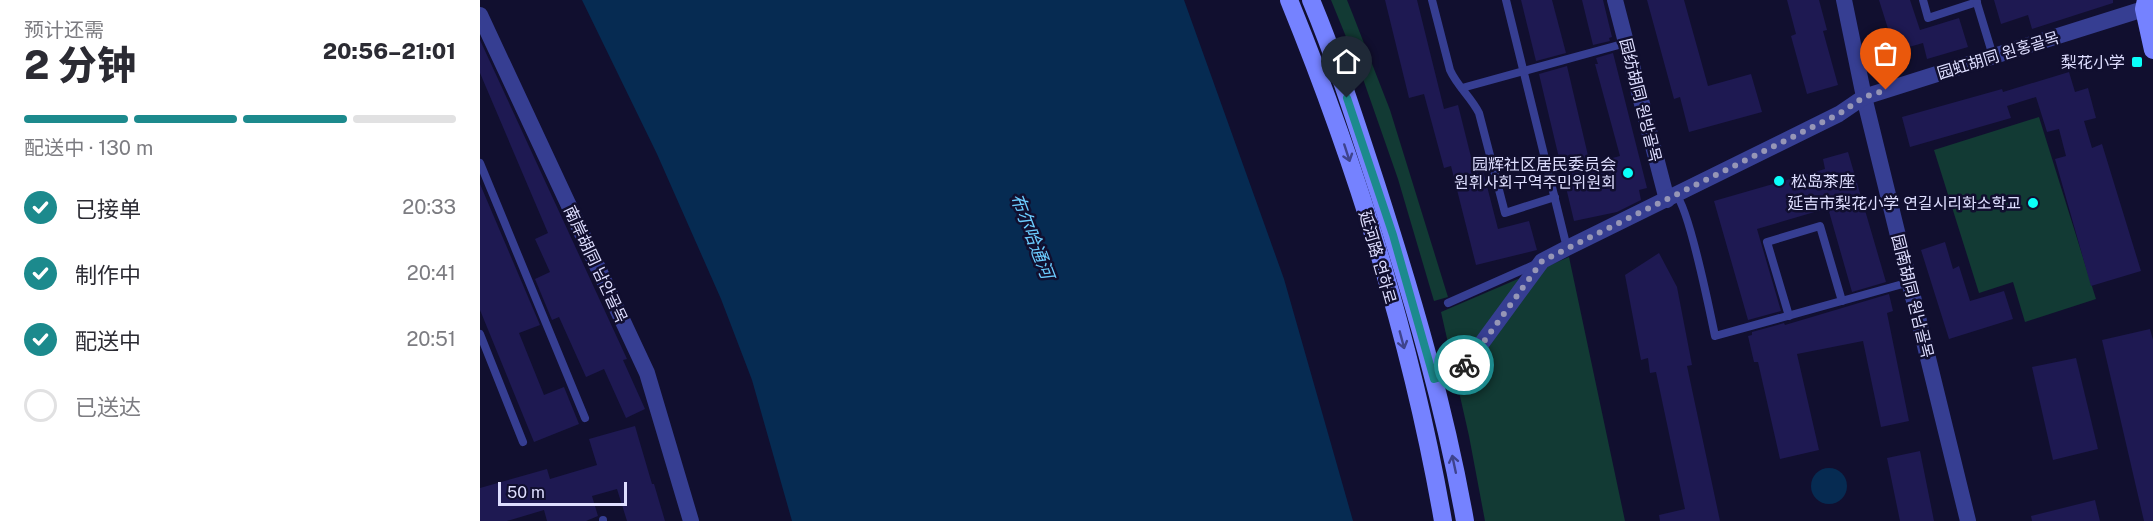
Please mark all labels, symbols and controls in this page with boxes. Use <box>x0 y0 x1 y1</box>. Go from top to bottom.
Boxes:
text: 预计还需 <box>24 18 104 42</box>
pin <box>1860 28 1911 90</box>
street label: 园虹胡同 원홍골목 <box>1935 28 2062 83</box>
pin <box>1321 36 1372 98</box>
street label: 园纺胡同 원방골목 <box>1616 36 1665 164</box>
icon: bag <box>1869 37 1902 70</box>
text: 20:56–21:01 <box>323 38 456 64</box>
text: 2 分钟 <box>24 42 136 88</box>
icon: home <box>1330 45 1363 78</box>
place label: 梨花小学 <box>2061 53 2125 72</box>
marker: 梨花小学 <box>2130 55 2144 69</box>
text: 配送中 · 130 m <box>24 136 153 160</box>
one-way arrow <box>1342 143 1353 162</box>
place label: 园辉社区居民委员会 원휘사회구역주민위원회 <box>1454 155 1616 192</box>
marker: 园辉社区居民委员会 원휘사회구역주민위원회 <box>1621 166 1635 180</box>
place label: 松岛茶座 <box>1791 172 1855 191</box>
marker: 松岛茶座 <box>1772 174 1786 188</box>
water label: 布尔哈通河 <box>1007 190 1059 284</box>
icon: check <box>24 191 57 224</box>
place label: 延吉市梨花小学 연길시리화소학교 <box>1787 194 2021 213</box>
text: 20:33 <box>402 195 456 219</box>
text: 已接单 <box>75 196 141 222</box>
marker: 延吉市梨花小学 연길시리화소학교 <box>2026 196 2040 210</box>
street label: 南岸胡同 남안골목 <box>560 203 631 326</box>
street label: 延河路 연하로 <box>1355 208 1400 306</box>
street label: 园南胡同 원남골목 <box>1888 232 1937 360</box>
icon: check <box>24 257 57 290</box>
text: 20:41 <box>407 261 456 285</box>
text: 制作中 <box>75 262 141 288</box>
icon: check <box>24 323 57 356</box>
text: 20:51 <box>406 327 456 351</box>
text: 配送中 <box>75 328 141 354</box>
one-way arrow <box>1397 330 1408 349</box>
courier <box>1434 335 1494 395</box>
icon: bike <box>1448 349 1481 382</box>
text: 已送达 <box>75 394 141 420</box>
one-way arrow <box>1448 454 1459 474</box>
scale bar <box>498 479 627 506</box>
text: 50 m <box>507 483 545 502</box>

